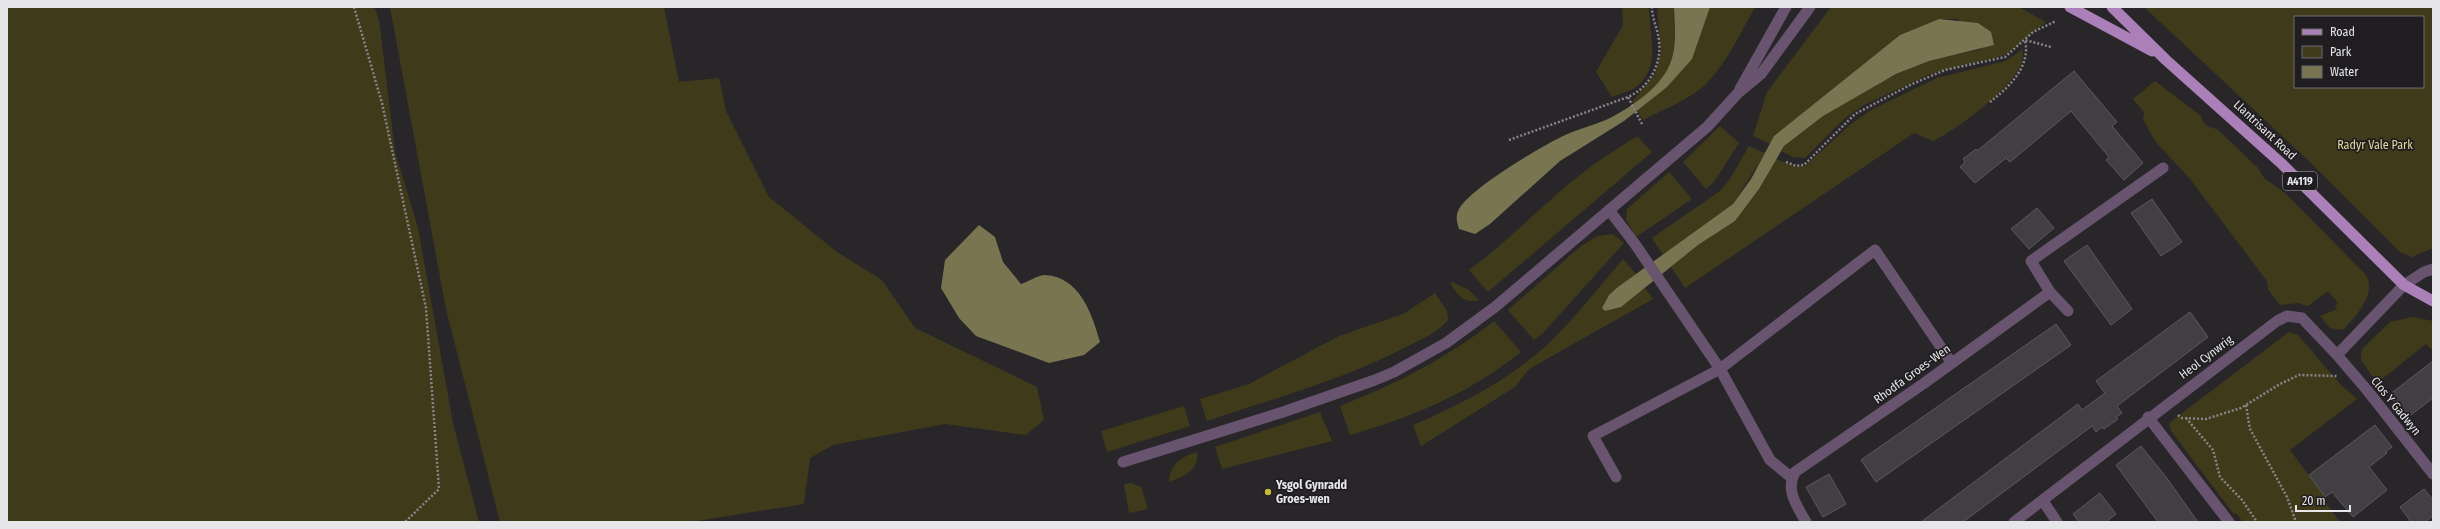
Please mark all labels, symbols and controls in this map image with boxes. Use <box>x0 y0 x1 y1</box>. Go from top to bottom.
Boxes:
legend <box>2294 16 2424 88</box>
text: Road <box>2330 25 2355 39</box>
text: Park <box>2330 45 2352 59</box>
text: Water <box>2330 65 2359 79</box>
street label: Llantrisant Road <box>2231 97 2299 163</box>
park label: Radyr Vale Park <box>2337 138 2413 152</box>
road number: A4119 <box>2283 172 2317 190</box>
street label: Heol Cynwrig <box>2176 332 2236 382</box>
street label: Rhodfa Groes-Wen <box>1871 342 1953 406</box>
street label: Clos Y Gadwyn <box>2368 374 2424 438</box>
place label: Ysgol Gynradd Groes-wen <box>1275 478 1347 506</box>
marker: Ysgol Gynradd Groes-wen <box>1263 487 1273 497</box>
scale bar <box>2296 487 2350 513</box>
text: 20 m <box>2302 494 2326 508</box>

